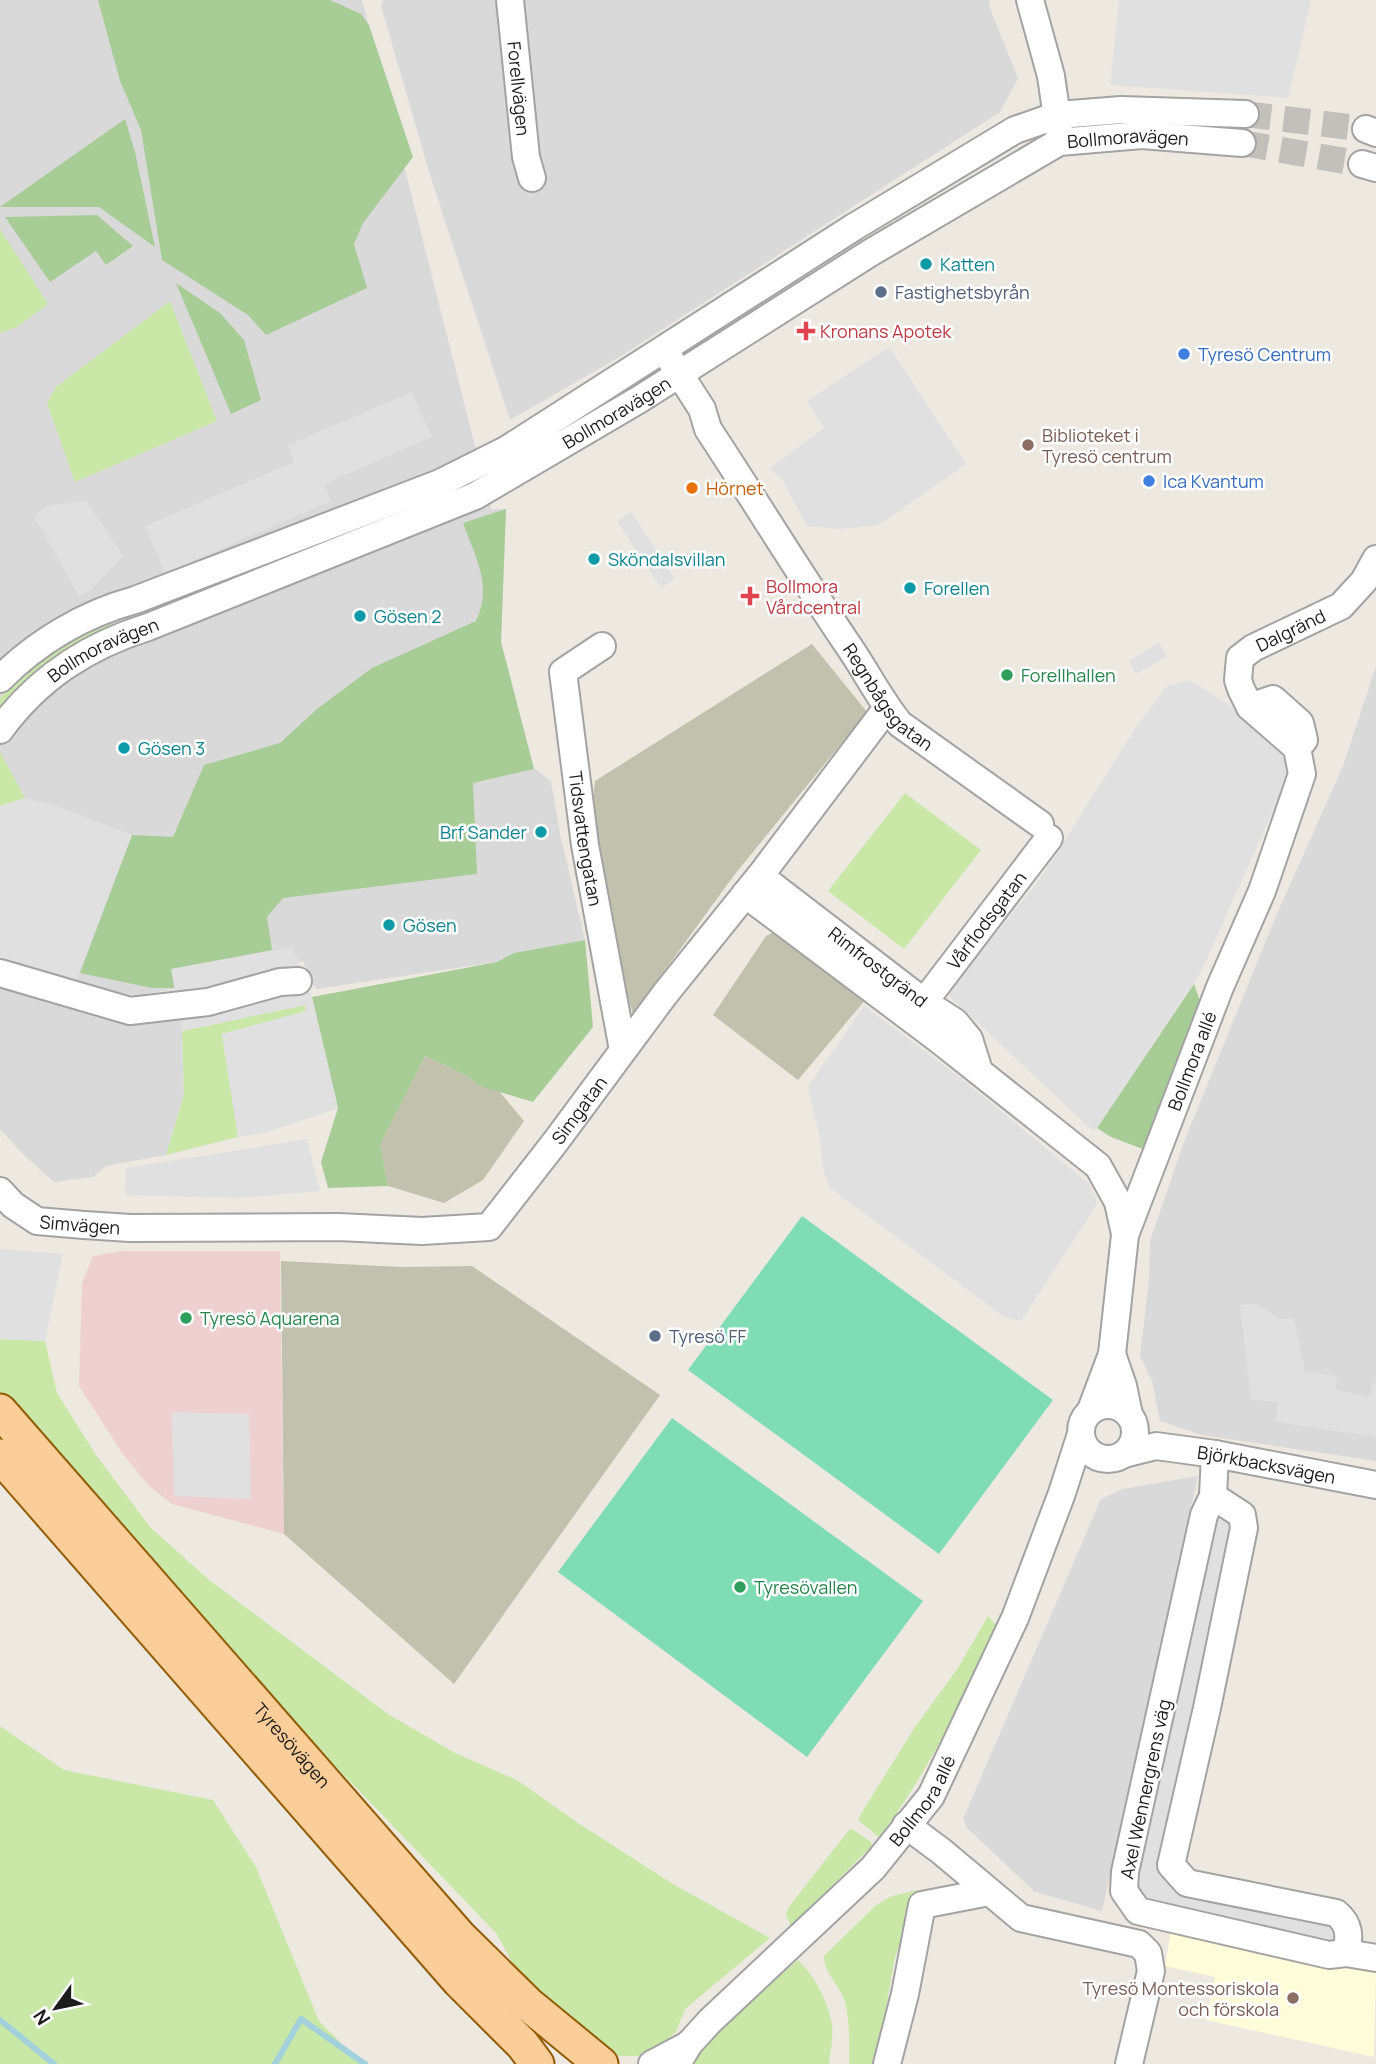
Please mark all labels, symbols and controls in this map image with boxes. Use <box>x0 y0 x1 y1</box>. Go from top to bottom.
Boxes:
street label: Forellvägen <box>502 40 536 137</box>
street label: Bollmoravägen <box>1066 123 1190 153</box>
place label: Katten <box>940 252 995 276</box>
marker: Katten <box>918 256 934 272</box>
place label: Fastighetsbyrån <box>895 280 1030 304</box>
marker: Fastighetsbyrån <box>873 284 889 300</box>
place label: Kronans Apotek <box>820 319 952 343</box>
marker: Kronans Apotek <box>798 323 814 339</box>
place label: Tyresö Centrum <box>1198 342 1331 366</box>
marker: Tyresö Centrum <box>1176 346 1192 362</box>
street label: Bollmoravägen <box>558 371 675 454</box>
place label: Biblioteket i Tyresö centrum <box>1042 423 1172 468</box>
marker: Biblioteket i Tyresö centrum <box>1020 437 1036 453</box>
place label: Ica Kvantum <box>1163 469 1264 493</box>
marker: Ica Kvantum <box>1141 473 1157 489</box>
place label: Hörnet <box>706 476 764 500</box>
marker: Hörnet <box>684 480 700 496</box>
place label: Sköndalsvillan <box>608 547 726 571</box>
marker: Sköndalsvillan <box>586 551 602 567</box>
place label: Bollmora Vårdcentral <box>766 574 861 619</box>
place label: Forellen <box>924 576 990 600</box>
marker: Forellen <box>902 580 918 596</box>
marker: Bollmora Vårdcentral <box>740 586 760 606</box>
street label: Dalgränd <box>1252 603 1329 657</box>
place label: Gösen 2 <box>374 604 442 628</box>
marker: Gösen 2 <box>352 608 368 624</box>
street label: Bollmoravägen <box>42 612 162 687</box>
street label: Regnbågsgatan <box>838 638 938 756</box>
place label: Forellhallen <box>1021 663 1116 687</box>
marker: Forellhallen <box>999 667 1015 683</box>
place label: Gösen 3 <box>138 736 205 760</box>
marker: Gösen 3 <box>116 740 132 756</box>
street label: Tidsvattengatan <box>564 770 608 908</box>
place label: Brf Sander <box>440 820 527 844</box>
marker: Brf Sander <box>533 824 549 840</box>
street label: Vårflodsgatan <box>941 866 1031 974</box>
place label: Gösen <box>403 913 457 937</box>
marker: Gösen <box>381 917 397 933</box>
street label: Rimfrostgränd <box>824 921 933 1013</box>
street label: Bollmora allé <box>1162 1008 1222 1114</box>
street label: Simgatan <box>546 1071 612 1149</box>
street label: Simvägen <box>39 1209 121 1239</box>
place label: Tyresö Aquarena <box>200 1306 340 1330</box>
marker: Tyresö Aquarena <box>178 1310 194 1326</box>
place label: Tyresö FF <box>669 1324 747 1348</box>
marker: Tyresö FF <box>647 1328 663 1344</box>
street label: Björkbacksvägen <box>1196 1440 1338 1489</box>
place label: Tyresövallen <box>754 1575 858 1599</box>
marker: Tyresövallen <box>732 1579 748 1595</box>
street label: Tyresövägen <box>248 1697 336 1793</box>
street label: Axel Wennergrens väg <box>1114 1697 1176 1881</box>
street label: Bollmora allé <box>884 1751 961 1851</box>
north arrow <box>21 1973 91 2043</box>
place label: Tyresö Montessoriskola och förskola <box>1082 1976 1279 2021</box>
marker: Tyresö Montessoriskola och förskola <box>1285 1990 1301 2006</box>
text: N <box>27 2004 56 2030</box>

